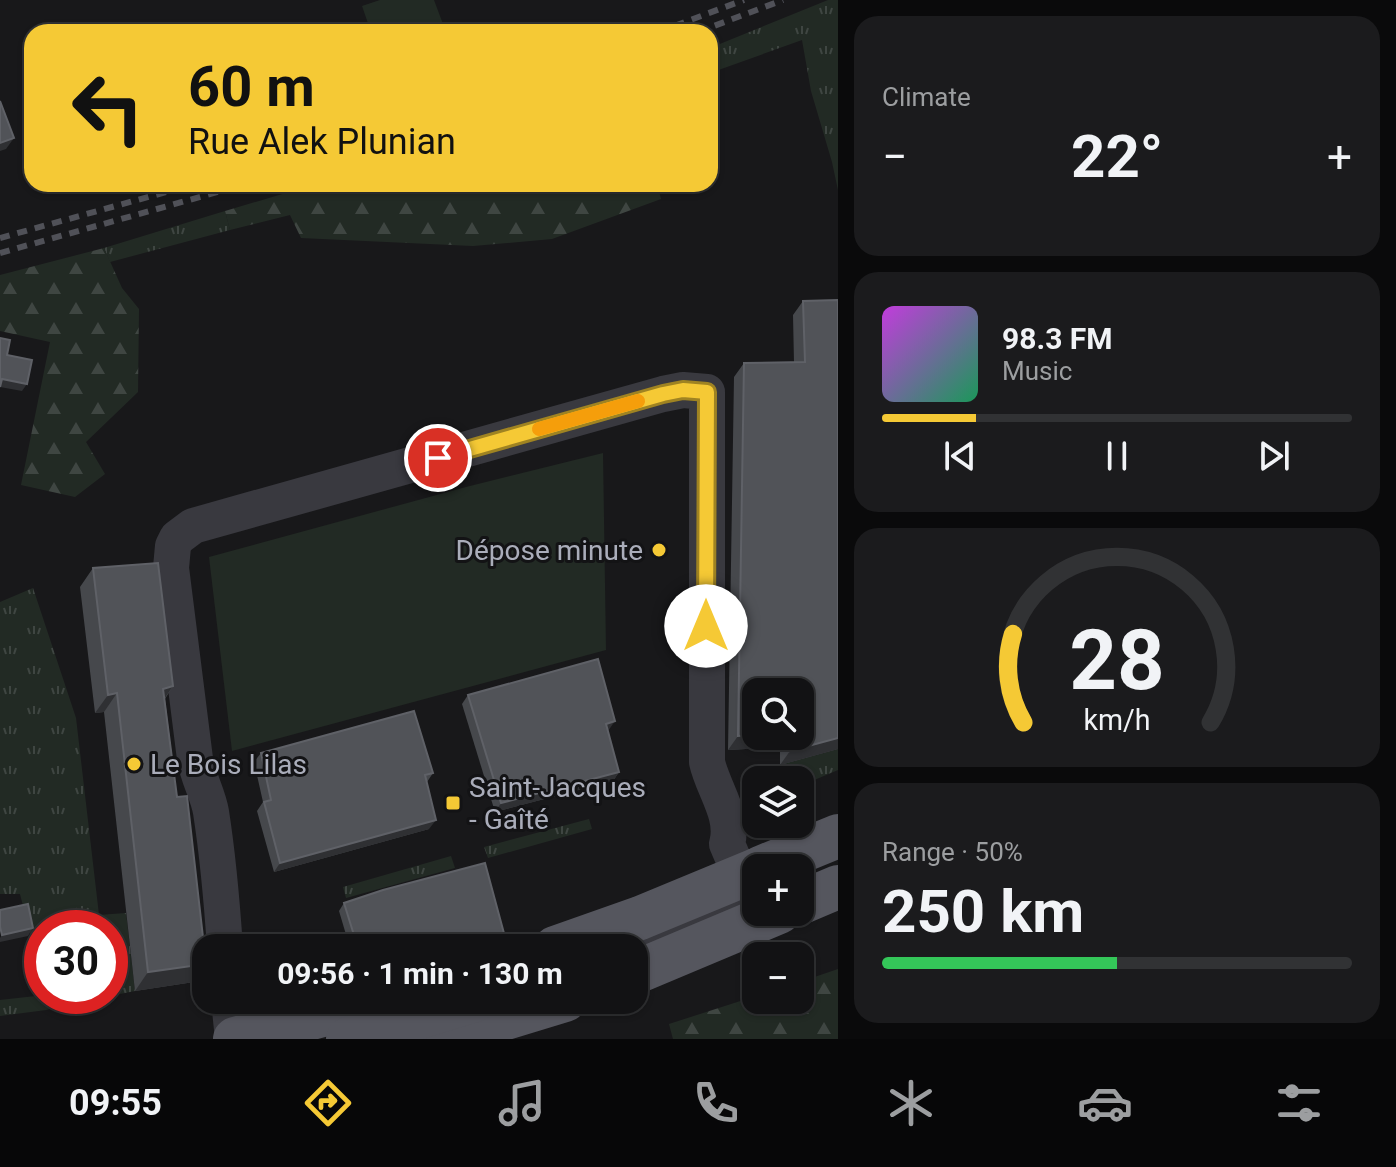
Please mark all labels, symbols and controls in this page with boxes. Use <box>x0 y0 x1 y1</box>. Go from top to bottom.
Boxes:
text: 60 m <box>188 54 315 120</box>
icon: left <box>56 56 160 160</box>
text: Climate <box>882 82 971 112</box>
text: Rue Alek Plunian <box>188 121 456 163</box>
text: 22° <box>1071 121 1163 192</box>
text: − <box>882 131 907 183</box>
text: + <box>1327 131 1352 183</box>
text: 98.3 FM <box>1002 321 1113 356</box>
text: Music <box>1002 356 1072 386</box>
pin <box>404 424 472 492</box>
icon: previous <box>938 434 982 478</box>
icon: pause <box>1095 434 1139 478</box>
icon: next <box>1252 434 1296 478</box>
icon: arrive <box>416 436 460 480</box>
place label: Dépose minute <box>456 534 643 567</box>
marker: Dépose minute <box>650 541 668 559</box>
position arrow <box>664 584 748 668</box>
text: 28 <box>1069 612 1165 709</box>
map controls <box>742 678 814 1014</box>
button: search <box>742 678 814 750</box>
text: km/h <box>1083 704 1151 738</box>
place label: Le Bois Lilas <box>150 748 307 781</box>
marker: Le Bois Lilas <box>125 755 143 773</box>
button: layers <box>742 766 814 838</box>
place label: Saint-Jacques - Gaîté <box>469 771 646 836</box>
marker: Saint-Jacques - Gaîté <box>444 794 462 812</box>
text: Range · 50% <box>882 837 1023 867</box>
button: + <box>742 854 814 926</box>
text: 250 km <box>882 876 1084 947</box>
speed limit sign: 30 <box>24 910 128 1014</box>
button: − <box>742 942 814 1014</box>
text: 09:56 · 1 min · 130 m <box>277 956 563 991</box>
icon: directions <box>300 1075 356 1131</box>
icon: music <box>494 1075 550 1131</box>
icon: phone <box>688 1075 744 1131</box>
icon: climate <box>883 1075 939 1131</box>
icon: car <box>1077 1075 1133 1131</box>
icon: filters <box>1271 1075 1327 1131</box>
text: 09:55 <box>69 1082 162 1124</box>

